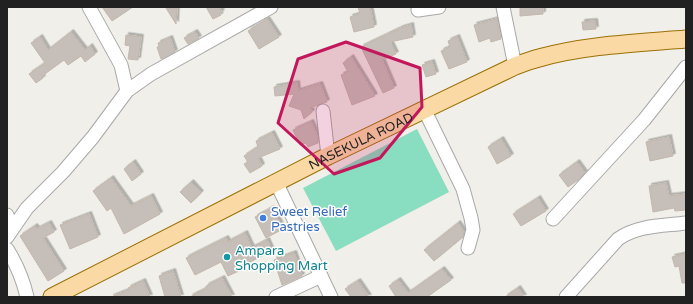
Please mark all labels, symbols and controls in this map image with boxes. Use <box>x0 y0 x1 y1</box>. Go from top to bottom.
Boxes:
street label: NASEKULA ROAD <box>306 109 416 174</box>
place label: Sweet Relief Pastries <box>271 204 347 235</box>
marker: Sweet Relief Pastries <box>258 213 268 223</box>
place label: Ampara Shopping Mart <box>235 243 328 274</box>
marker: Ampara Shopping Mart <box>222 252 232 262</box>

